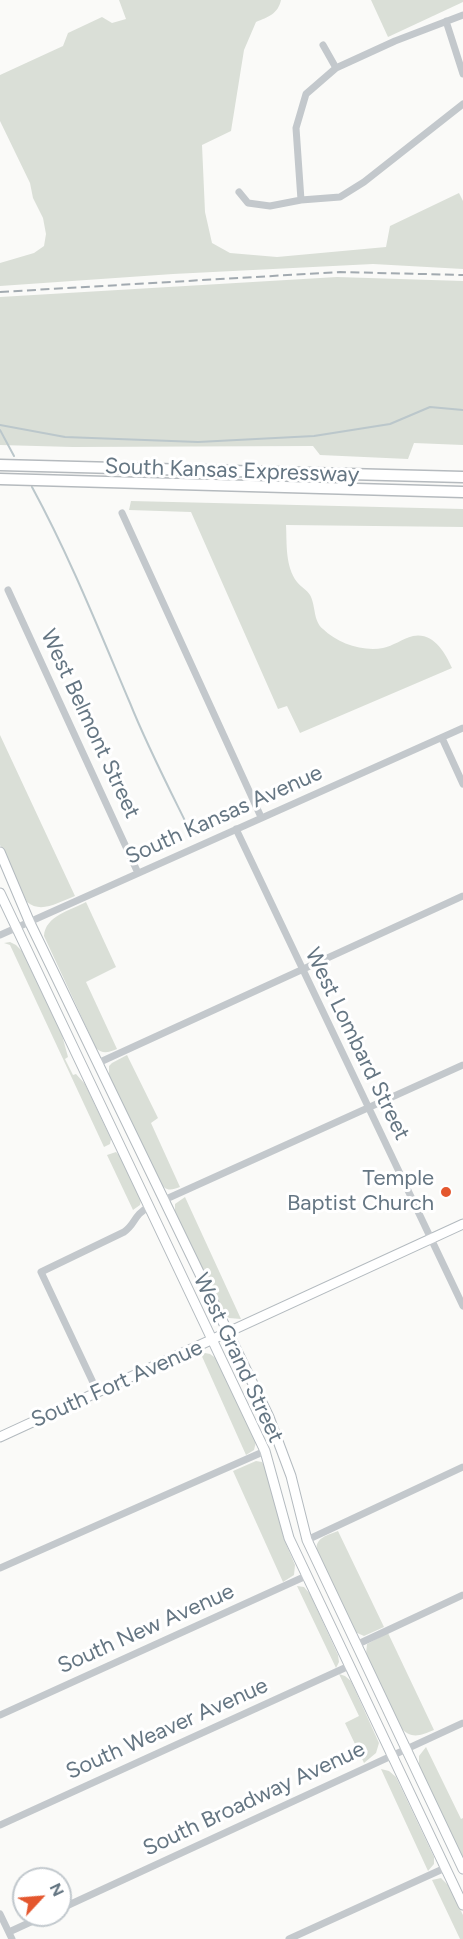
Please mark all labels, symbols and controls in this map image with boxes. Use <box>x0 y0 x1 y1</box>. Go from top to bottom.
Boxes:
street label: South Kansas Expressway <box>104 453 360 489</box>
street label: West Belmont Street <box>35 625 145 823</box>
street label: South Kansas Avenue <box>121 760 327 870</box>
street label: West Lombard Street <box>299 944 415 1144</box>
place label: Temple Baptist Church <box>287 1166 434 1218</box>
marker: Temple Baptist Church <box>439 1185 453 1199</box>
street label: West Grand Street <box>187 1269 289 1447</box>
street label: South Fort Avenue <box>27 1334 207 1434</box>
street label: South New Avenue <box>54 1578 238 1680</box>
street label: South Weaver Avenue <box>62 1673 272 1785</box>
street label: South Broadway Avenue <box>139 1736 369 1862</box>
north arrow <box>12 1867 72 1927</box>
text: N <box>46 1880 68 1899</box>

